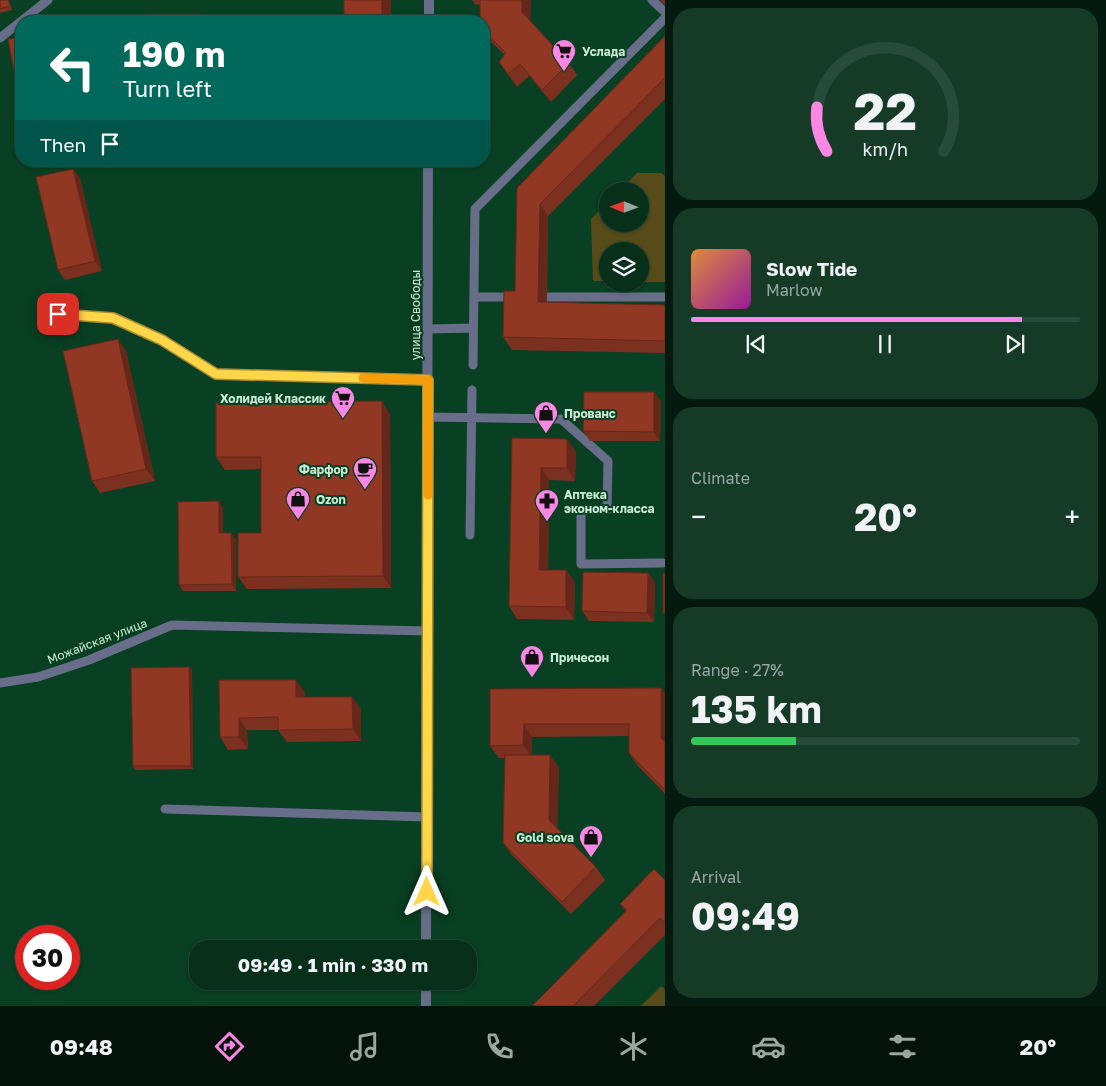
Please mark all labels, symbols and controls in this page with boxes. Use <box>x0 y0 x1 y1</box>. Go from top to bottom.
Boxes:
text: 190 m <box>123 33 225 75</box>
icon: left <box>40 35 105 100</box>
supermarket icon: Услада <box>551 38 577 72</box>
place label: Услада <box>582 44 625 59</box>
text: Turn left <box>123 75 212 102</box>
text: 22 <box>854 79 917 141</box>
icon: arrive <box>96 130 124 158</box>
text: Then <box>40 133 86 156</box>
text: km/h <box>863 138 908 160</box>
north arrow <box>599 182 649 232</box>
map controls <box>599 182 649 292</box>
button: layers <box>599 242 649 292</box>
text: Slow Tide <box>766 257 857 280</box>
street label: улица Свободы <box>408 270 423 360</box>
text: Marlow <box>766 280 822 300</box>
pin <box>37 293 79 335</box>
icon: arrive <box>44 300 72 328</box>
icon: previous <box>742 330 770 358</box>
icon: pause <box>871 330 899 358</box>
icon: next <box>1001 330 1029 358</box>
supermarket icon: Холидей Классик <box>330 385 356 419</box>
place label: Холидей Классик <box>220 391 326 406</box>
shop icon: Прованс <box>533 400 559 434</box>
place label: Прованс <box>564 406 616 421</box>
cafe icon: Фарфор <box>352 456 378 490</box>
place label: Фарфор <box>299 462 349 477</box>
text: Climate <box>691 468 750 488</box>
shop icon: Ozon <box>285 486 311 520</box>
place label: Аптека эконом-класса <box>564 487 655 516</box>
pharmacy icon: Аптека эконом-класса <box>534 488 560 522</box>
place label: Ozon <box>316 492 346 507</box>
text: 20° <box>854 494 917 539</box>
text: − <box>691 500 706 533</box>
text: + <box>1065 500 1080 533</box>
street label: Можайская улица <box>45 615 149 667</box>
shop icon: Причесон <box>519 644 545 678</box>
place label: Причесон <box>550 650 609 665</box>
text: Range · 27% <box>691 660 784 680</box>
text: 135 km <box>691 686 822 731</box>
shop icon: Gold sova <box>578 824 604 858</box>
place label: Gold sova <box>516 830 574 845</box>
position arrow <box>400 865 452 917</box>
text: Arrival <box>691 867 741 887</box>
text: 09:49 <box>691 893 800 938</box>
speed limit sign: 30 <box>15 925 80 990</box>
text: 09:49 · 1 min · 330 m <box>238 953 428 976</box>
icon: directions <box>212 1029 247 1064</box>
icon: music <box>347 1029 382 1064</box>
icon: phone <box>482 1029 517 1064</box>
icon: climate <box>616 1029 651 1064</box>
icon: car <box>751 1029 786 1064</box>
icon: filters <box>885 1029 920 1064</box>
text: 09:48 <box>50 1033 113 1060</box>
text: 20° <box>1020 1033 1056 1060</box>

